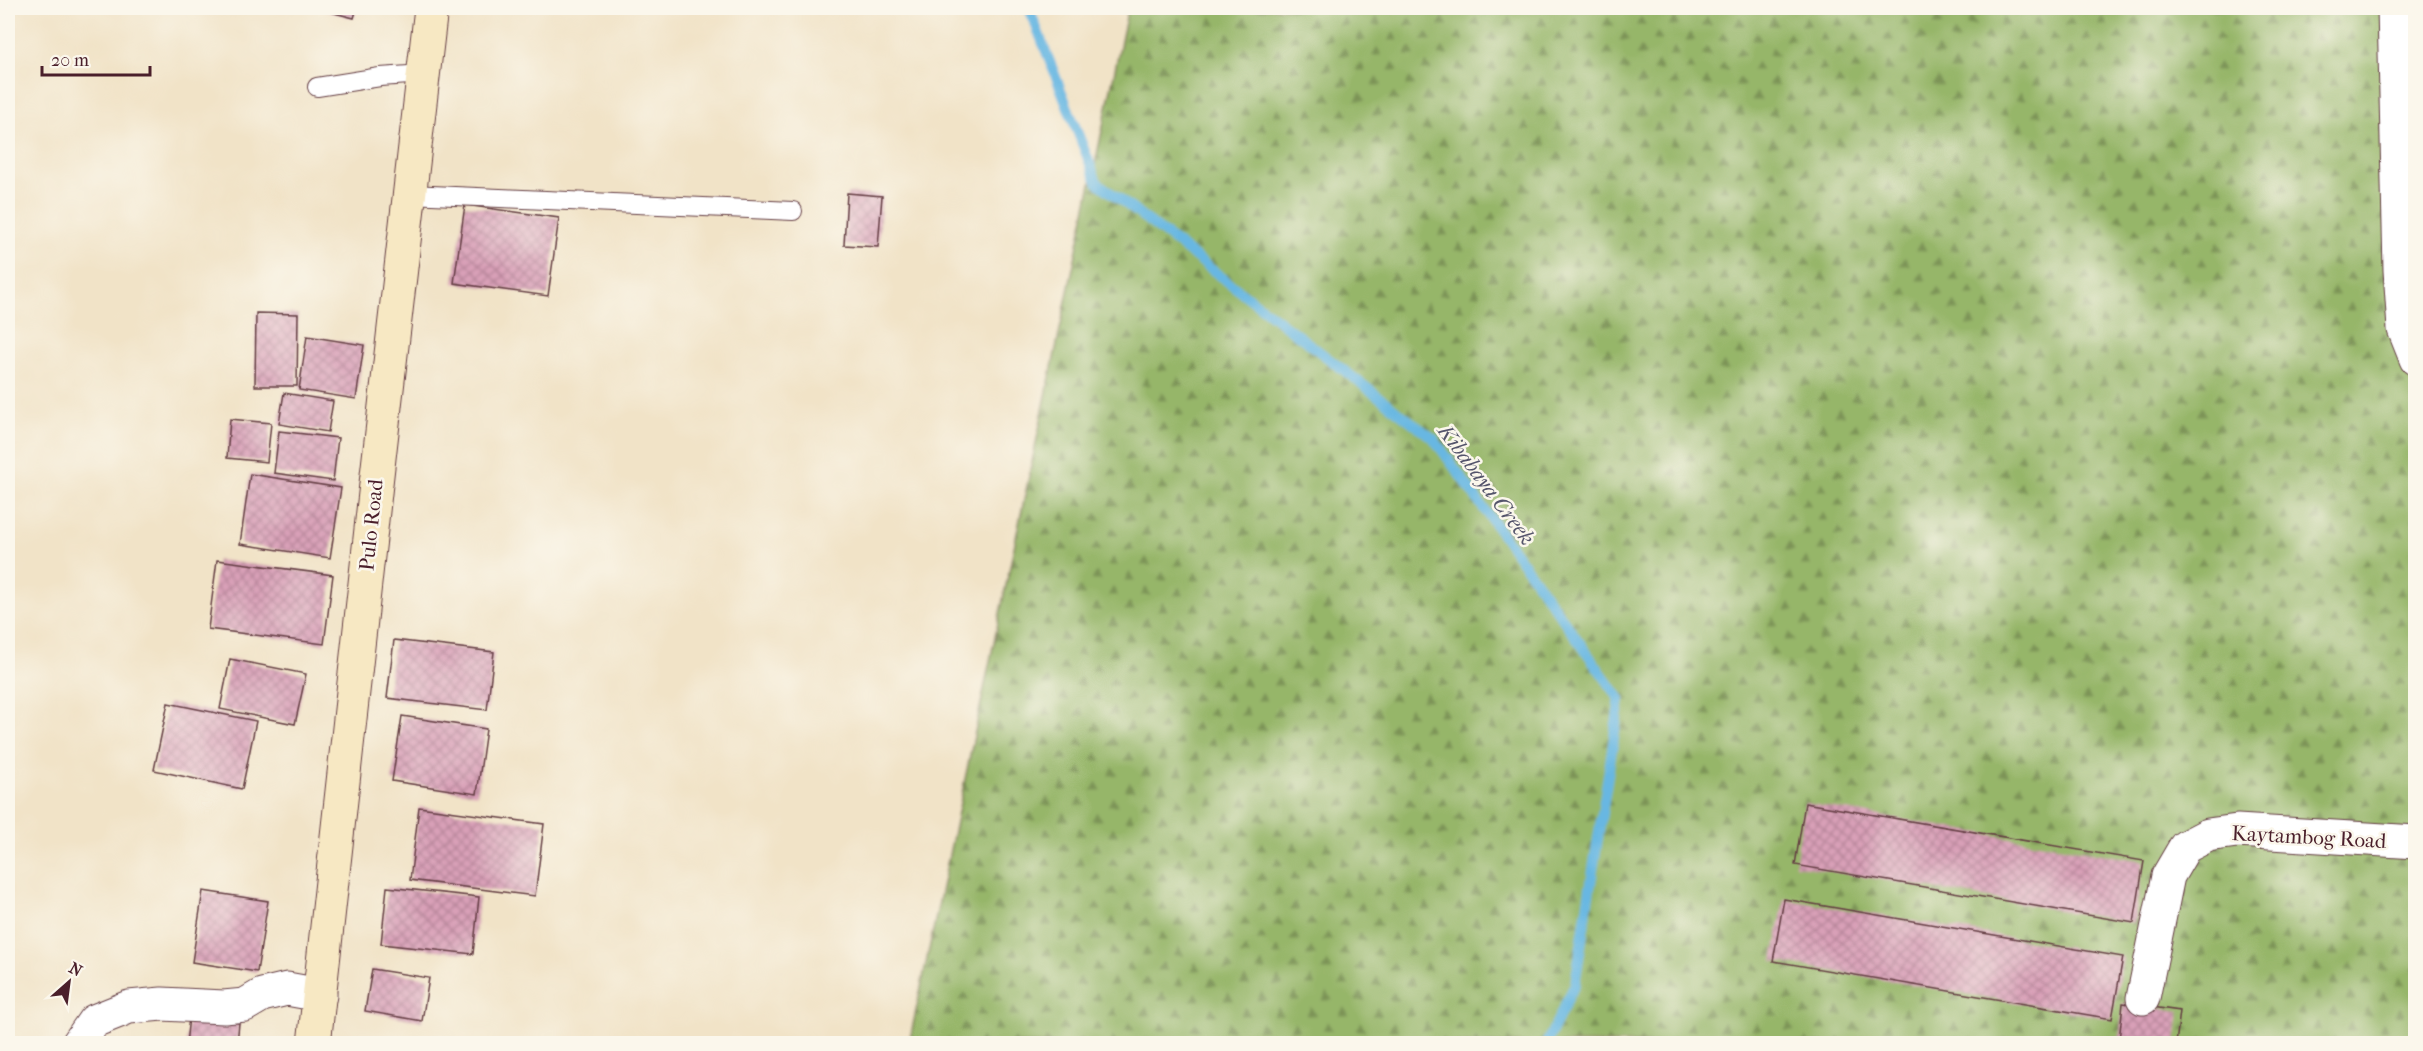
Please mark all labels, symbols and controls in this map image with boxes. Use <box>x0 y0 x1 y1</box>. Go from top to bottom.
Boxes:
scale bar <box>42 39 150 77</box>
text: 20 m <box>51 50 89 71</box>
water label: Kibabaya Creek <box>1431 417 1540 550</box>
street label: Pulo Road <box>354 477 388 572</box>
street label: Kaytambog Road <box>2231 821 2387 853</box>
north arrow <box>39 952 99 1012</box>
text: N <box>66 958 86 981</box>

